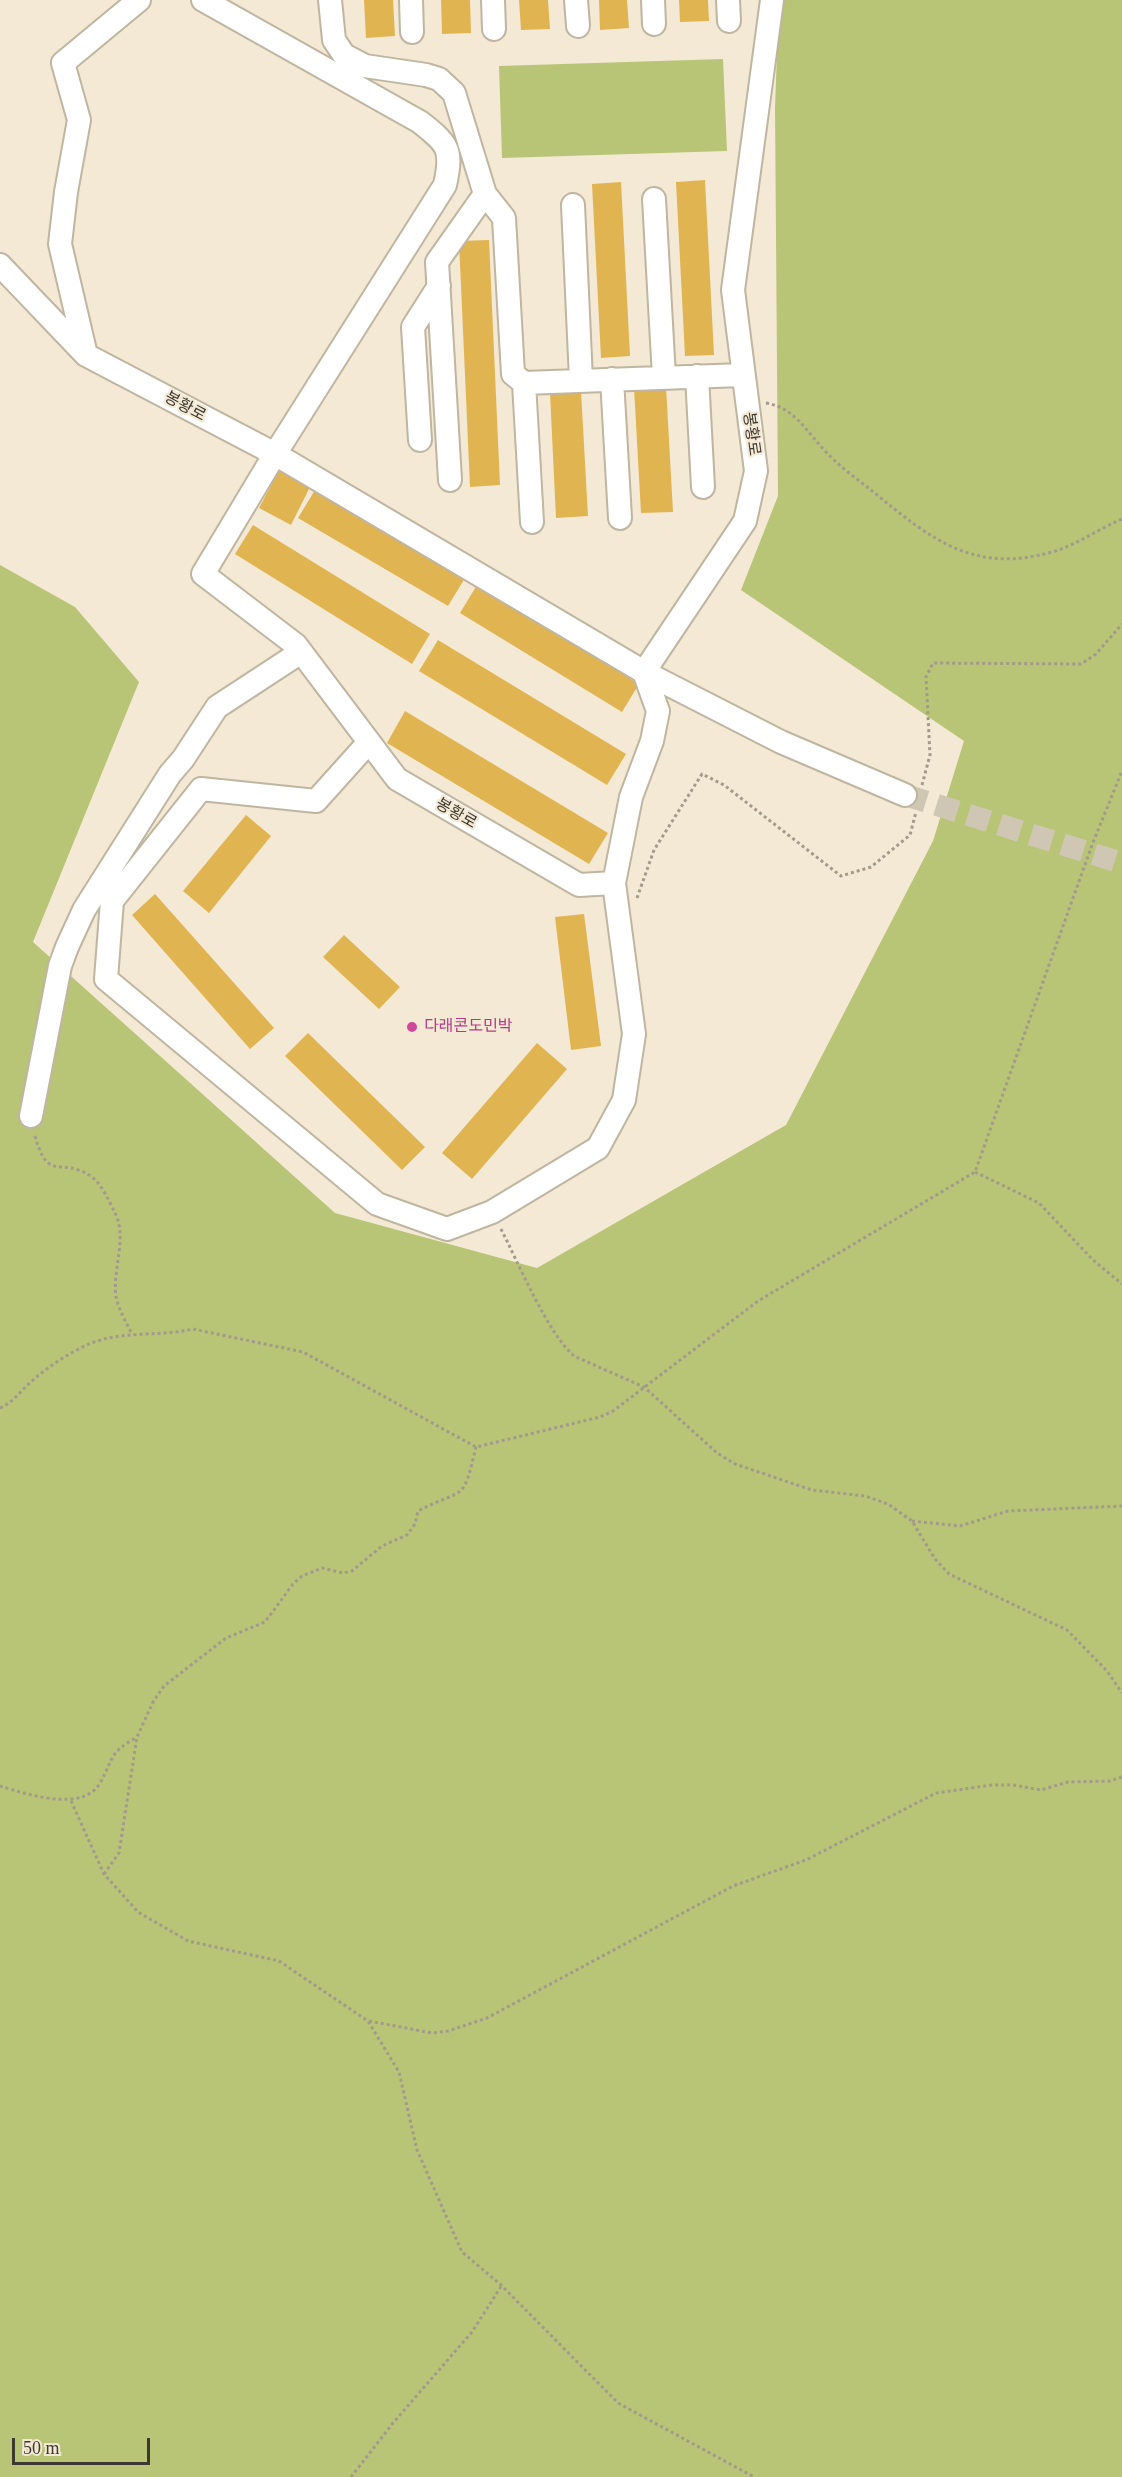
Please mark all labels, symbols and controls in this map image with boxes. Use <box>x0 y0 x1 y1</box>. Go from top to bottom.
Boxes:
street label: 봉황로 <box>161 388 209 426</box>
street label: 봉황로 <box>738 411 764 457</box>
street label: 봉황로 <box>432 795 480 833</box>
place label: 다래콘도민박 <box>424 1017 512 1037</box>
marker: 다래콘도민박 <box>405 1020 419 1034</box>
scale bar <box>15 2426 153 2464</box>
text: 50 m <box>23 2438 60 2458</box>

